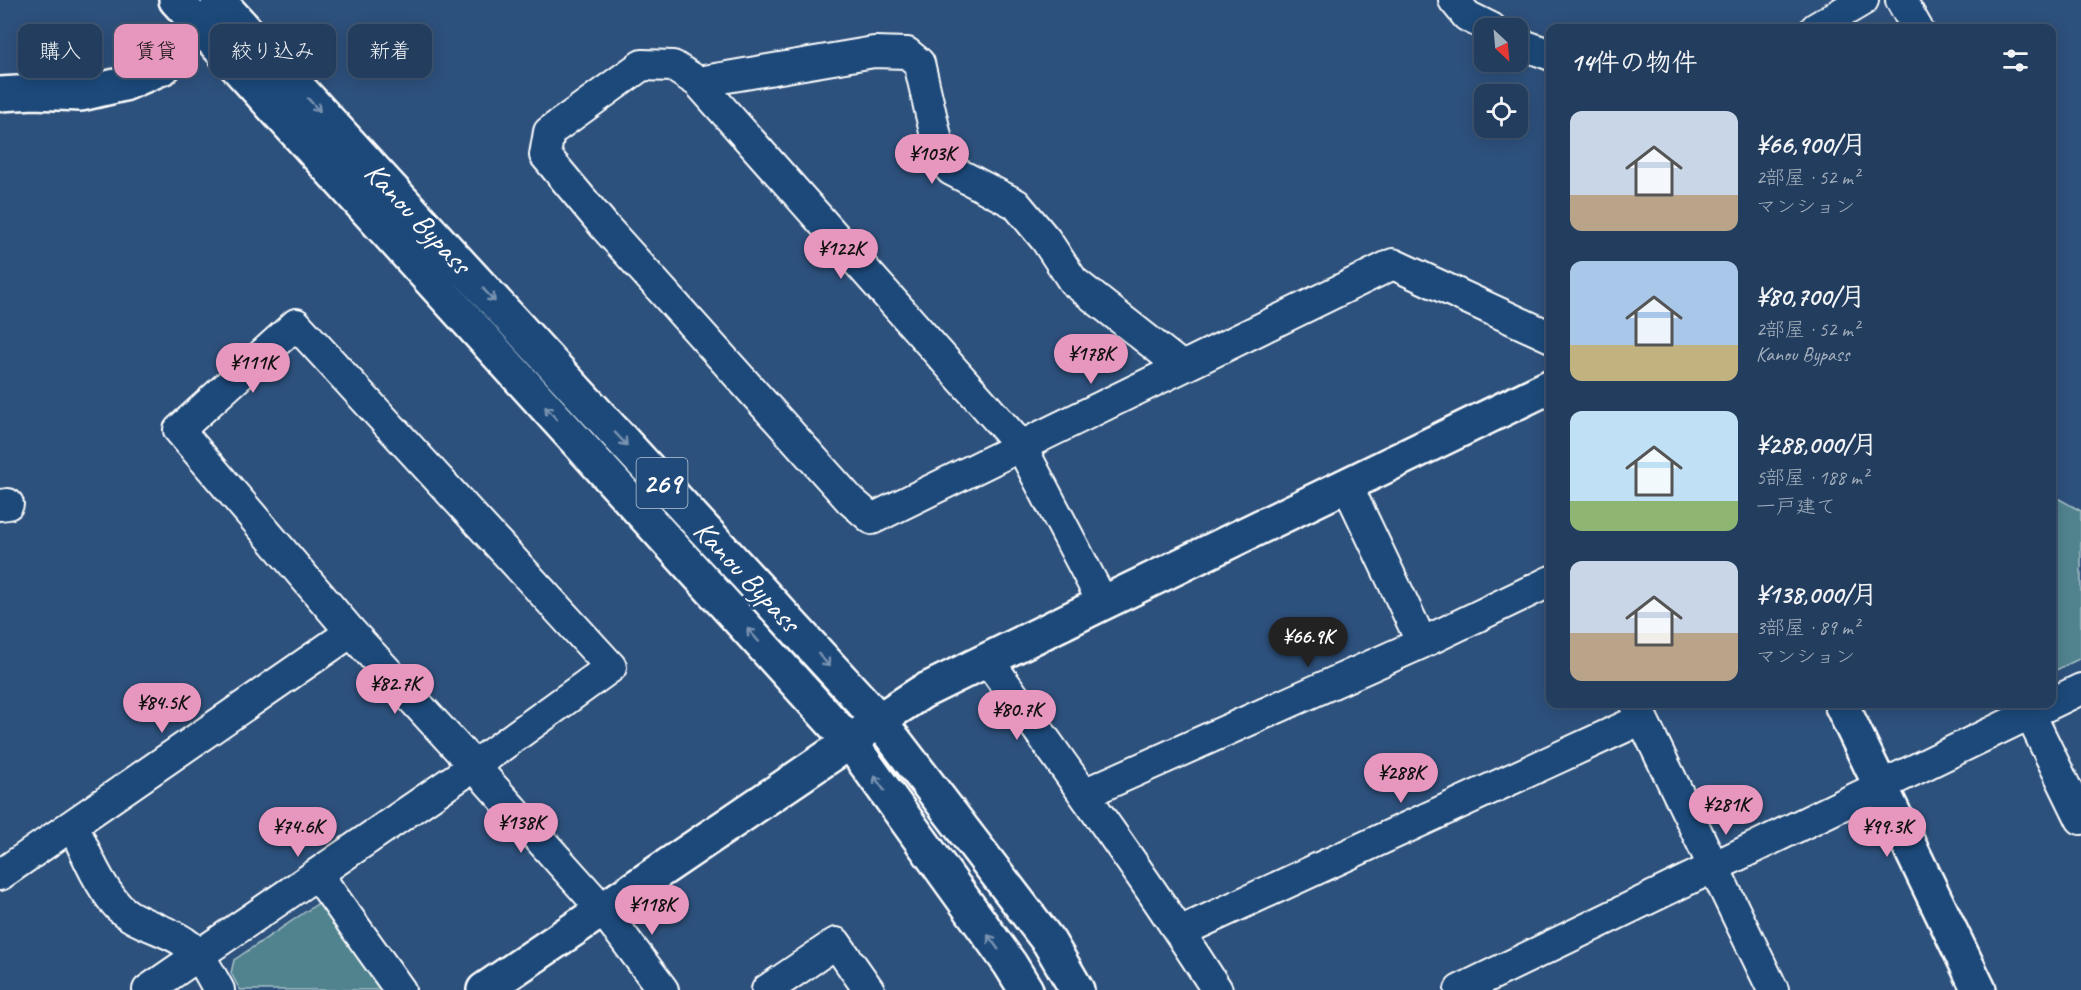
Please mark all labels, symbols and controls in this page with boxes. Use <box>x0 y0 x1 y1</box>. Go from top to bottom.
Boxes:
north arrow <box>1474 18 1528 72</box>
map controls <box>1474 18 1528 138</box>
chip: 購入 <box>18 24 102 78</box>
chip: 賃貸 <box>114 24 198 78</box>
chip: 絞り込み <box>210 24 336 78</box>
chip: 新着 <box>348 24 432 78</box>
icon: filters <box>1999 44 2032 77</box>
text: 14件の物件 <box>1570 46 1697 79</box>
button: locate <box>1474 84 1528 138</box>
one-way arrow <box>307 97 321 112</box>
text: ¥66,900/月 <box>1756 128 1867 161</box>
pin: ¥103K <box>890 134 974 185</box>
icon: home <box>1618 135 1690 207</box>
text: ¥103K <box>909 141 955 166</box>
street label: Kanou Bypass <box>356 154 481 284</box>
text: 2部屋 · 52 m² <box>1756 165 1859 190</box>
text: マンション <box>1756 194 1855 219</box>
pin: ¥122K <box>799 229 883 280</box>
text: ¥122K <box>818 236 864 261</box>
text: ¥80,700/月 <box>1756 280 1866 313</box>
icon: home <box>1618 285 1690 357</box>
one-way arrow <box>482 287 496 302</box>
text: 2部屋 · 52 m² <box>1756 317 1859 342</box>
pin: ¥178K <box>1049 334 1133 385</box>
text: ¥178K <box>1068 341 1114 366</box>
text: Kanou Bypass <box>1756 342 1849 367</box>
pin: ¥111K <box>211 343 295 394</box>
text: ¥111K <box>230 350 276 375</box>
one-way arrow <box>544 406 558 421</box>
text: ¥288,000/月 <box>1756 428 1878 461</box>
one-way arrow <box>614 431 628 446</box>
icon: home <box>1618 435 1690 507</box>
road number: 269 <box>636 458 688 508</box>
text: 5部屋 · 188 m² <box>1756 465 1868 490</box>
text: 一戸建て <box>1756 494 1836 519</box>
street label: Kanou Bypass <box>685 512 810 642</box>
text: ¥138,000/月 <box>1756 578 1878 611</box>
icon: home <box>1618 585 1690 657</box>
text: 3部屋 · 89 m² <box>1756 615 1859 640</box>
pin: ¥66.9K <box>1259 617 1357 668</box>
text: ¥66.9K <box>1283 624 1333 649</box>
one-way arrow <box>746 628 760 643</box>
text: マンション <box>1756 644 1855 669</box>
one-way arrow <box>817 652 831 667</box>
pin: ¥82.7K <box>346 664 444 715</box>
text: ¥82.7K <box>370 671 420 696</box>
pin: ¥84.5K <box>113 683 211 734</box>
text: ¥84.5K <box>137 690 187 715</box>
pin: ¥80.7K <box>968 690 1066 741</box>
text: ¥80.7K <box>992 697 1042 722</box>
pin: ¥288K <box>1359 753 1443 804</box>
text: ¥288K <box>1378 760 1424 785</box>
one-way arrow <box>873 776 886 792</box>
pin: ¥281K <box>1684 785 1768 836</box>
text: ¥281K <box>1703 792 1749 817</box>
pin: ¥138K <box>479 803 563 854</box>
pin: ¥74.6K <box>249 807 347 858</box>
pin: ¥99.3K <box>1838 807 1936 858</box>
text: ¥138K <box>498 810 544 835</box>
text: ¥74.6K <box>273 814 323 839</box>
text: ¥99.3K <box>1862 814 1912 839</box>
pin: ¥118K <box>610 885 694 936</box>
text: ¥118K <box>629 892 675 917</box>
one-way arrow <box>987 934 1000 950</box>

